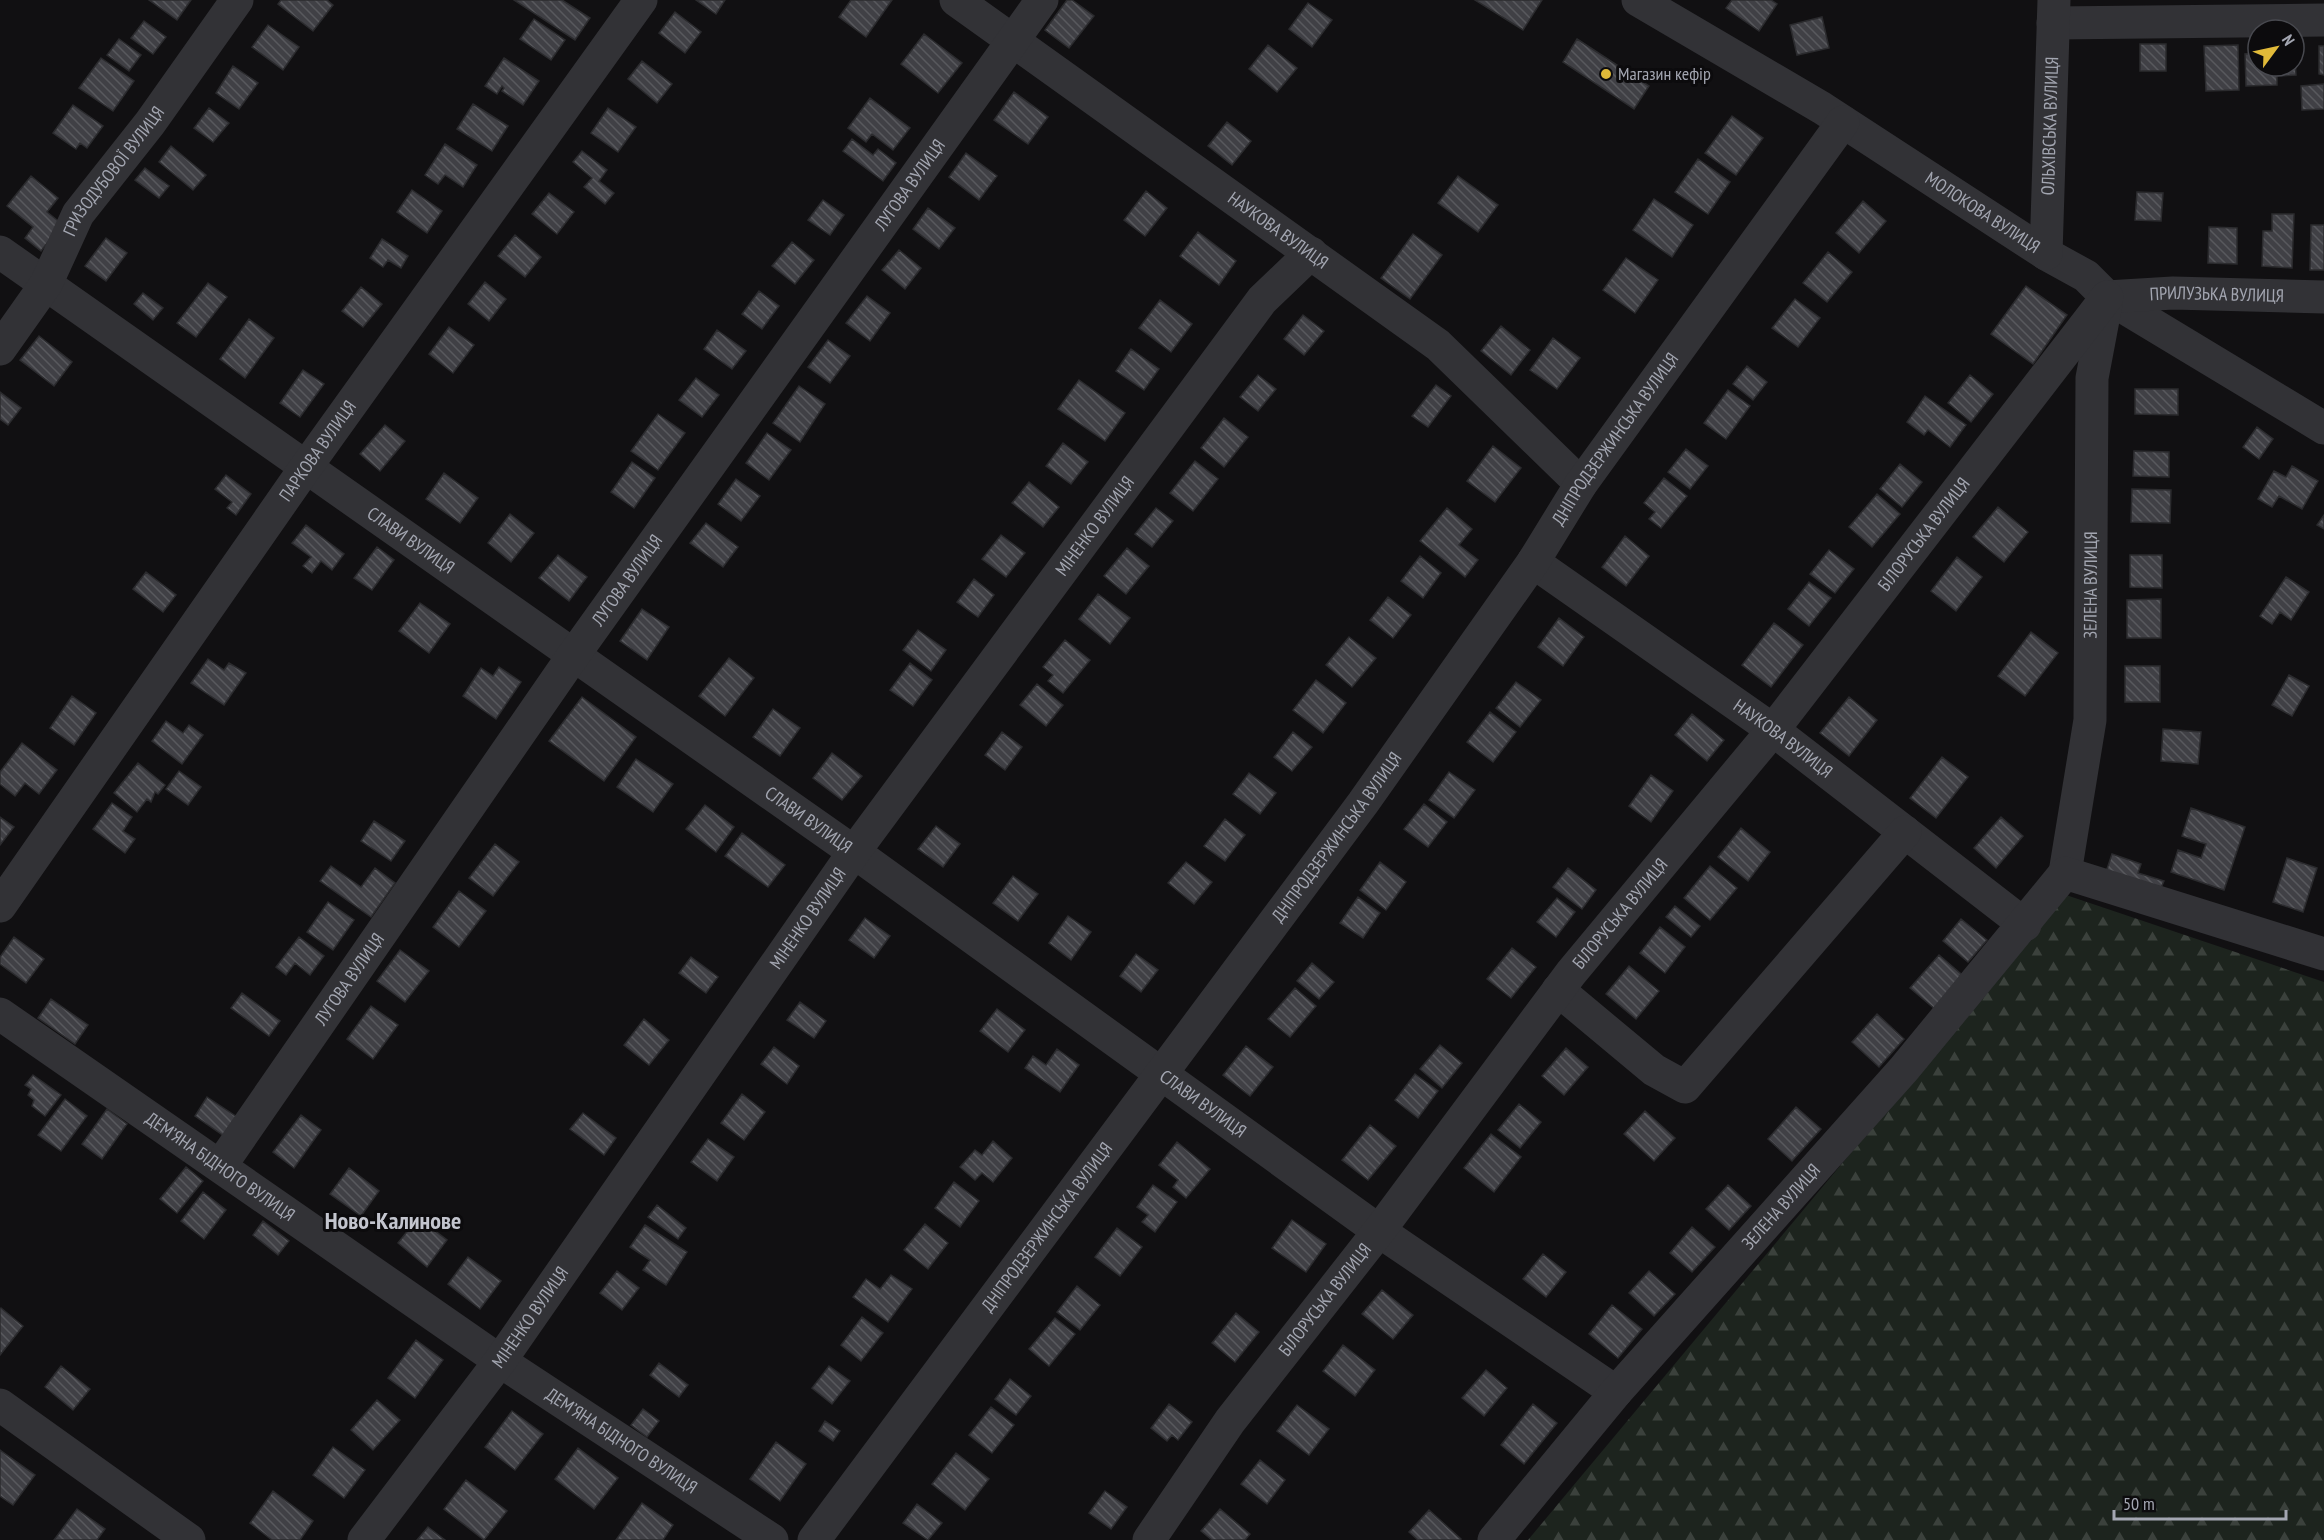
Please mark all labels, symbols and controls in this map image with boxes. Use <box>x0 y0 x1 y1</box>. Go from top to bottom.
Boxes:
north arrow <box>2246 18 2306 78</box>
text: N <box>2278 31 2299 49</box>
street label: ОЛЬХІВСЬКА ВУЛИЦЯ <box>2036 56 2063 196</box>
place label: Магазин кефір <box>1618 62 1711 85</box>
marker: Магазин кефір <box>1599 67 1613 81</box>
street label: ГРИЗОДУБОВОЇ ВУЛИЦЯ <box>58 102 169 240</box>
street label: ЛУГОВА ВУЛИЦЯ <box>868 134 950 236</box>
street label: МОЛОКОВА ВУЛИЦЯ <box>1921 166 2045 258</box>
street label: НАУКОВА ВУЛИЦЯ <box>1224 186 1333 274</box>
street label: ПРИЛУЗЬКА ВУЛИЦЯ <box>2149 281 2284 307</box>
street label: ДНІПРОДЗЕРЖИНСЬКА ВУЛИЦЯ <box>1547 348 1683 529</box>
street label: ПАРКОВА ВУЛИЦЯ <box>274 396 361 506</box>
street label: МІНЕНКО ВУЛИЦЯ <box>1050 471 1139 580</box>
street label: БІЛОРУСЬКА ВУЛИЦЯ <box>1872 473 1974 595</box>
street label: СЛАВИ ВУЛИЦЯ <box>363 502 459 579</box>
street label: ЛУГОВА ВУЛИЦЯ <box>586 530 667 631</box>
street label: ЗЕЛЕНА ВУЛИЦЯ <box>2078 531 2102 639</box>
street label: НАУКОВА ВУЛИЦЯ <box>1729 694 1837 783</box>
street label: ДНІПРОДЗЕРЖИНСЬКА ВУЛИЦЯ <box>1266 747 1406 926</box>
street label: СЛАВИ ВУЛИЦЯ <box>761 781 857 858</box>
street label: БІЛОРУСЬКА ВУЛИЦЯ <box>1567 853 1673 974</box>
street label: МІНЕНКО ВУЛИЦЯ <box>764 863 851 973</box>
street label: ЛУГОВА ВУЛИЦЯ <box>309 928 389 1030</box>
street label: СЛАВИ ВУЛИЦЯ <box>1155 1064 1251 1142</box>
street label: ДЕМ’ЯНА БІДНОГО ВУЛИЦЯ <box>141 1107 299 1226</box>
street label: ДНІПРОДЗЕРЖИНСЬКА ВУЛИЦЯ <box>976 1138 1117 1316</box>
street label: ЗЕЛЕНА ВУЛИЦЯ <box>1737 1159 1825 1254</box>
district label: Ново-Калинове <box>325 1205 461 1236</box>
street label: БІЛОРУСЬКА ВУЛИЦЯ <box>1273 1238 1376 1361</box>
street label: МІНЕНКО ВУЛИЦЯ <box>487 1262 573 1372</box>
street label: ДЕМ’ЯНА БІДНОГО ВУЛИЦЯ <box>542 1382 702 1499</box>
scale bar <box>2114 1483 2286 1521</box>
text: 50 m <box>2123 1492 2155 1515</box>

